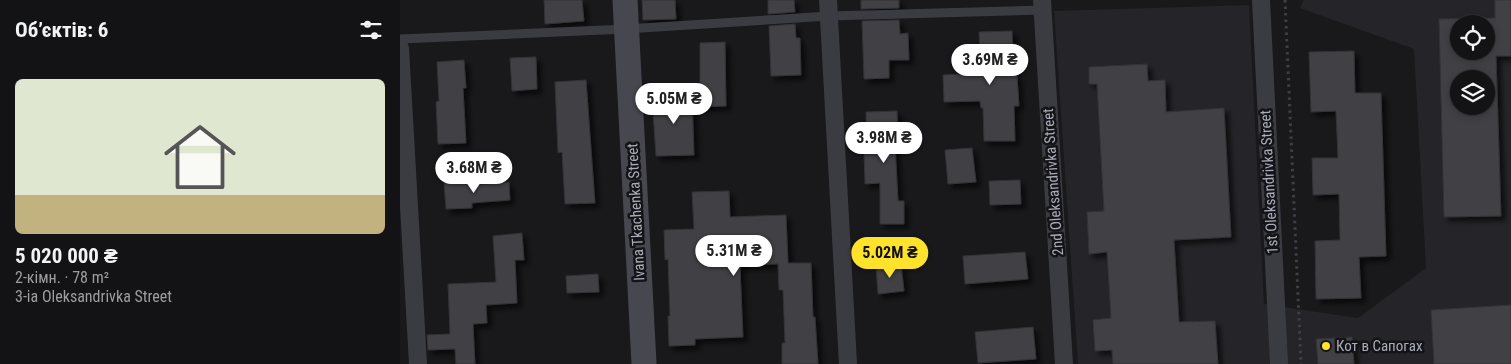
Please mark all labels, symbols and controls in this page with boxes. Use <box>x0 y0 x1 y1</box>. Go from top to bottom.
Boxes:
map controls <box>1450 15 1495 115</box>
button: locate <box>1450 15 1495 60</box>
icon: filters <box>357 16 385 44</box>
text: Об’єктів: 6 <box>15 18 108 42</box>
pin: 3.69M ₴ <box>944 44 1036 86</box>
text: 3.69M ₴ <box>962 50 1018 69</box>
button: layers <box>1450 70 1495 115</box>
pin: 5.05M ₴ <box>628 82 720 125</box>
text: 5.05M ₴ <box>646 89 702 108</box>
street label: 2nd Oleksandrivka Street <box>1039 108 1067 256</box>
street label: 1st Oleksandrivka Street <box>1256 110 1282 254</box>
icon: home <box>155 112 245 202</box>
pin: 3.98M ₴ <box>838 121 930 164</box>
text: 3.98M ₴ <box>856 128 912 147</box>
street label: Ivana Tkachenka Street <box>623 143 649 281</box>
pin: 3.68M ₴ <box>428 152 520 194</box>
text: 3.68M ₴ <box>446 158 502 177</box>
pin: 5.31M ₴ <box>688 234 780 277</box>
pin: 5.02M ₴ <box>844 236 936 279</box>
text: 5.31M ₴ <box>706 241 762 260</box>
text: 5.02M ₴ <box>862 243 918 262</box>
text: 5 020 000 ₴ <box>15 244 118 268</box>
text: 2-кімн. · 78 m² <box>15 268 109 287</box>
text: 3-ia Oleksandrivka Street <box>15 287 172 306</box>
place label: Кот в Сапогах <box>1336 337 1423 355</box>
marker: Кот в Сапогах <box>1320 340 1332 352</box>

